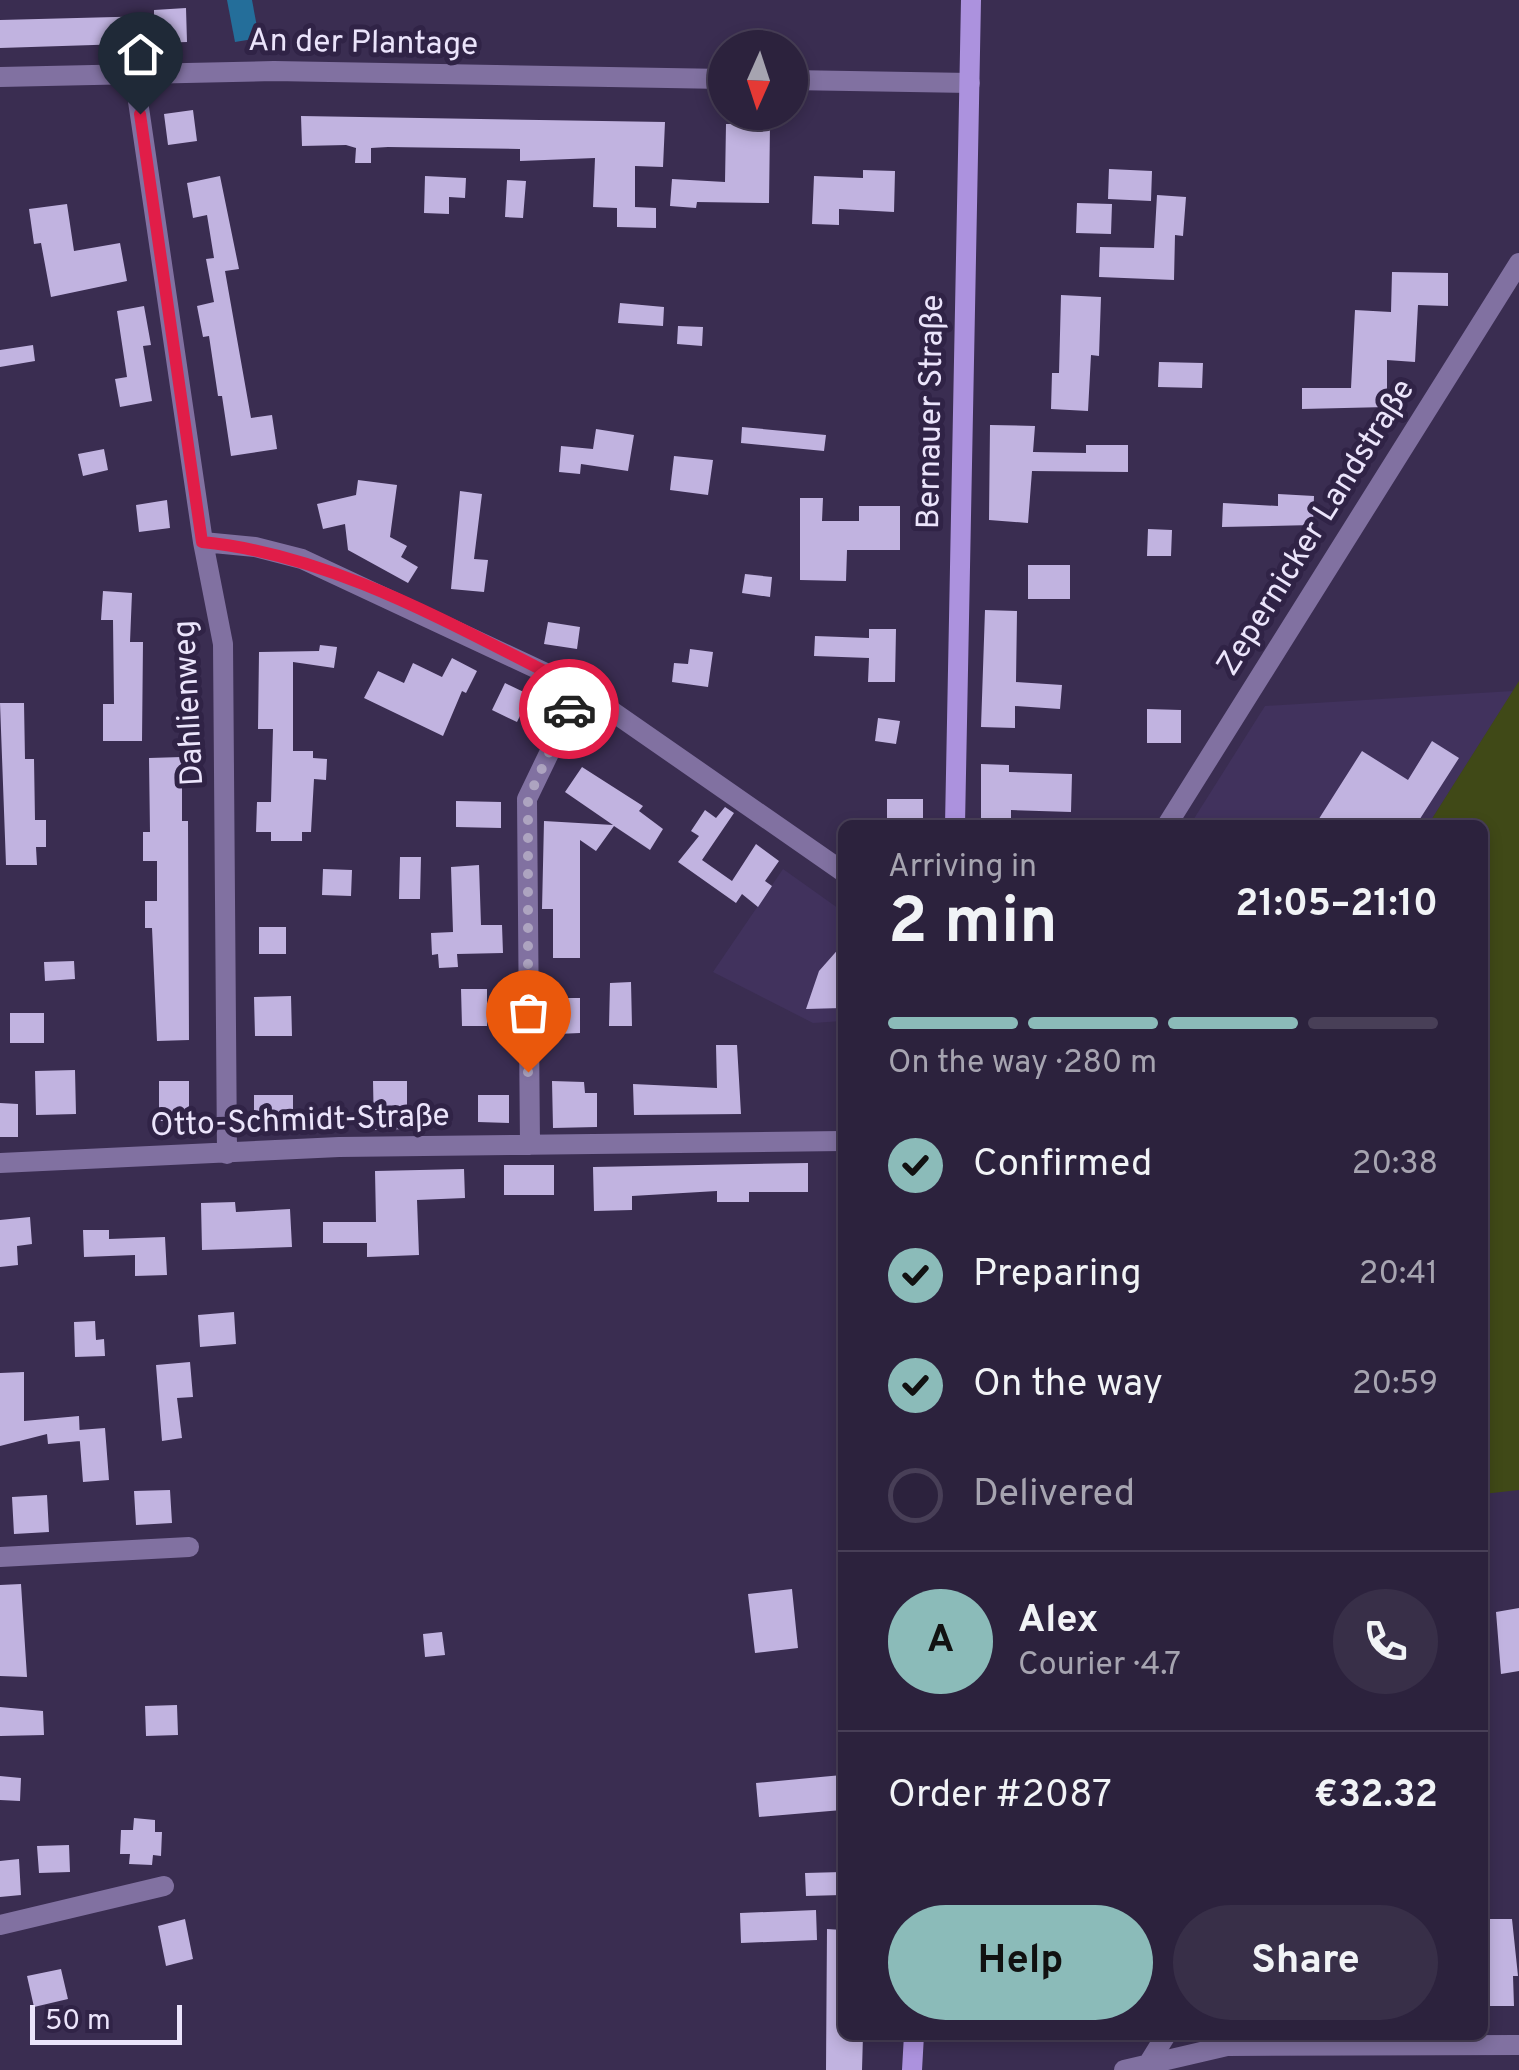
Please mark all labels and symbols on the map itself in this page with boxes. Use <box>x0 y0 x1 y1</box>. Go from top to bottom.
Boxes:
pin <box>98 12 183 115</box>
street label: An der Plantage <box>248 22 478 66</box>
north arrow <box>708 30 808 130</box>
street label: Bernauer Straße <box>910 294 954 530</box>
street label: Zepernicker Landstraße <box>1209 372 1425 684</box>
street label: Dahlienweg <box>166 619 214 787</box>
courier <box>519 659 619 759</box>
pin <box>486 970 571 1073</box>
street label: Otto-Schmidt-Straße <box>150 1097 450 1147</box>
scale bar <box>30 2000 182 2044</box>

